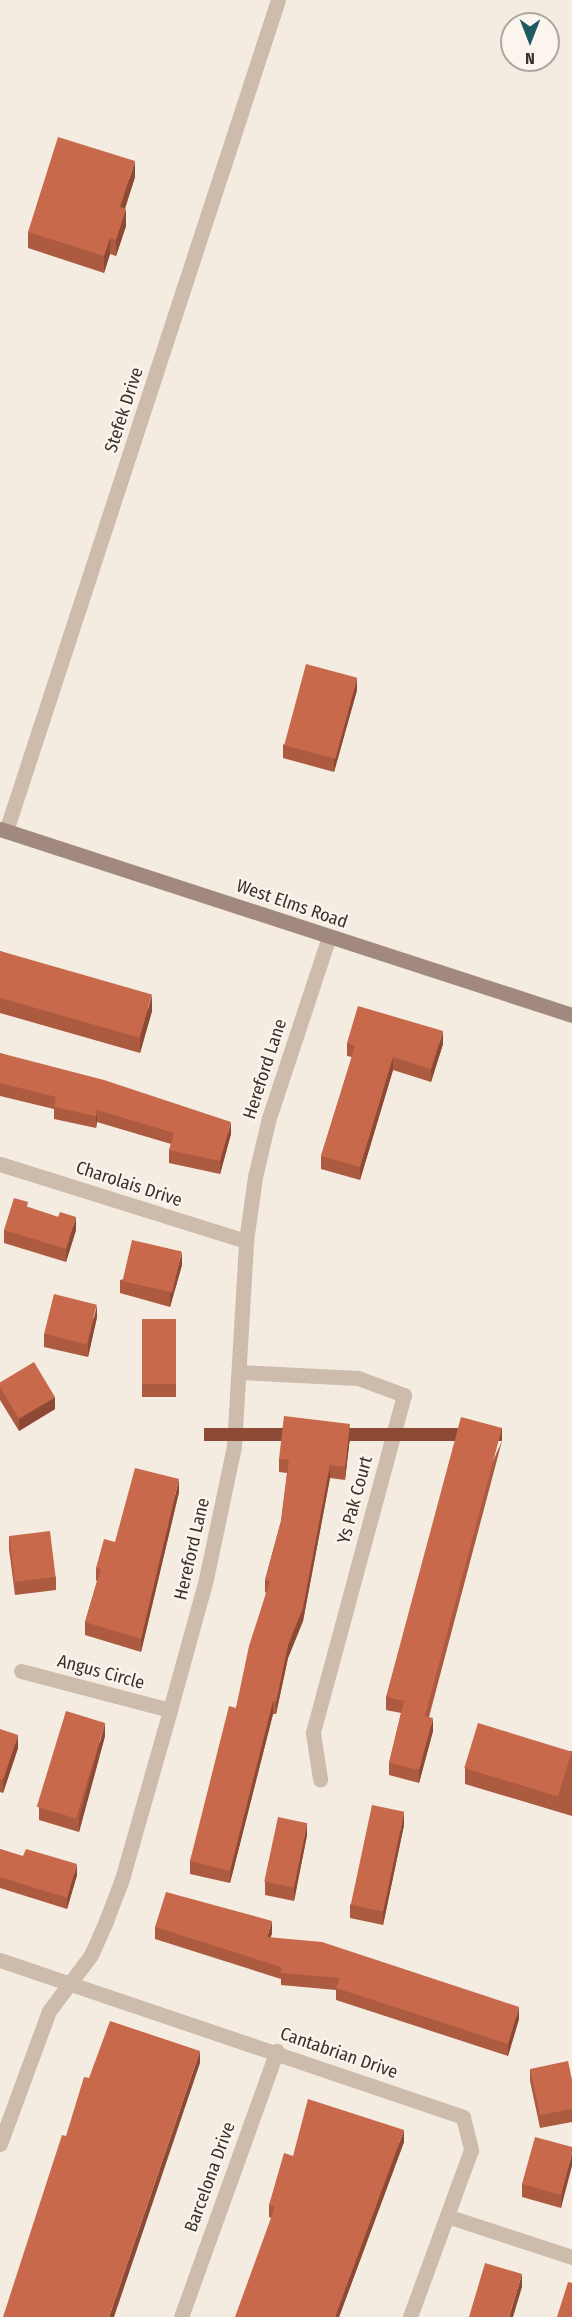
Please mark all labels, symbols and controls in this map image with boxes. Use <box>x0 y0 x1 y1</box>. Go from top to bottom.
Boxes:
north arrow <box>500 12 560 72</box>
text: N <box>525 49 535 68</box>
street label: Stefek Drive <box>100 365 148 455</box>
street label: West Elms Road <box>234 875 350 933</box>
street label: Hereford Lane <box>239 1016 291 1122</box>
street label: Charolais Drive <box>73 1157 185 1211</box>
street label: Ys Pak Court <box>333 1454 377 1546</box>
street label: Hereford Lane <box>170 1496 214 1602</box>
street label: Angus Circle <box>55 1650 147 1694</box>
street label: Cantabrian Drive <box>277 2023 401 2083</box>
street label: Barcelona Drive <box>180 2119 240 2235</box>

